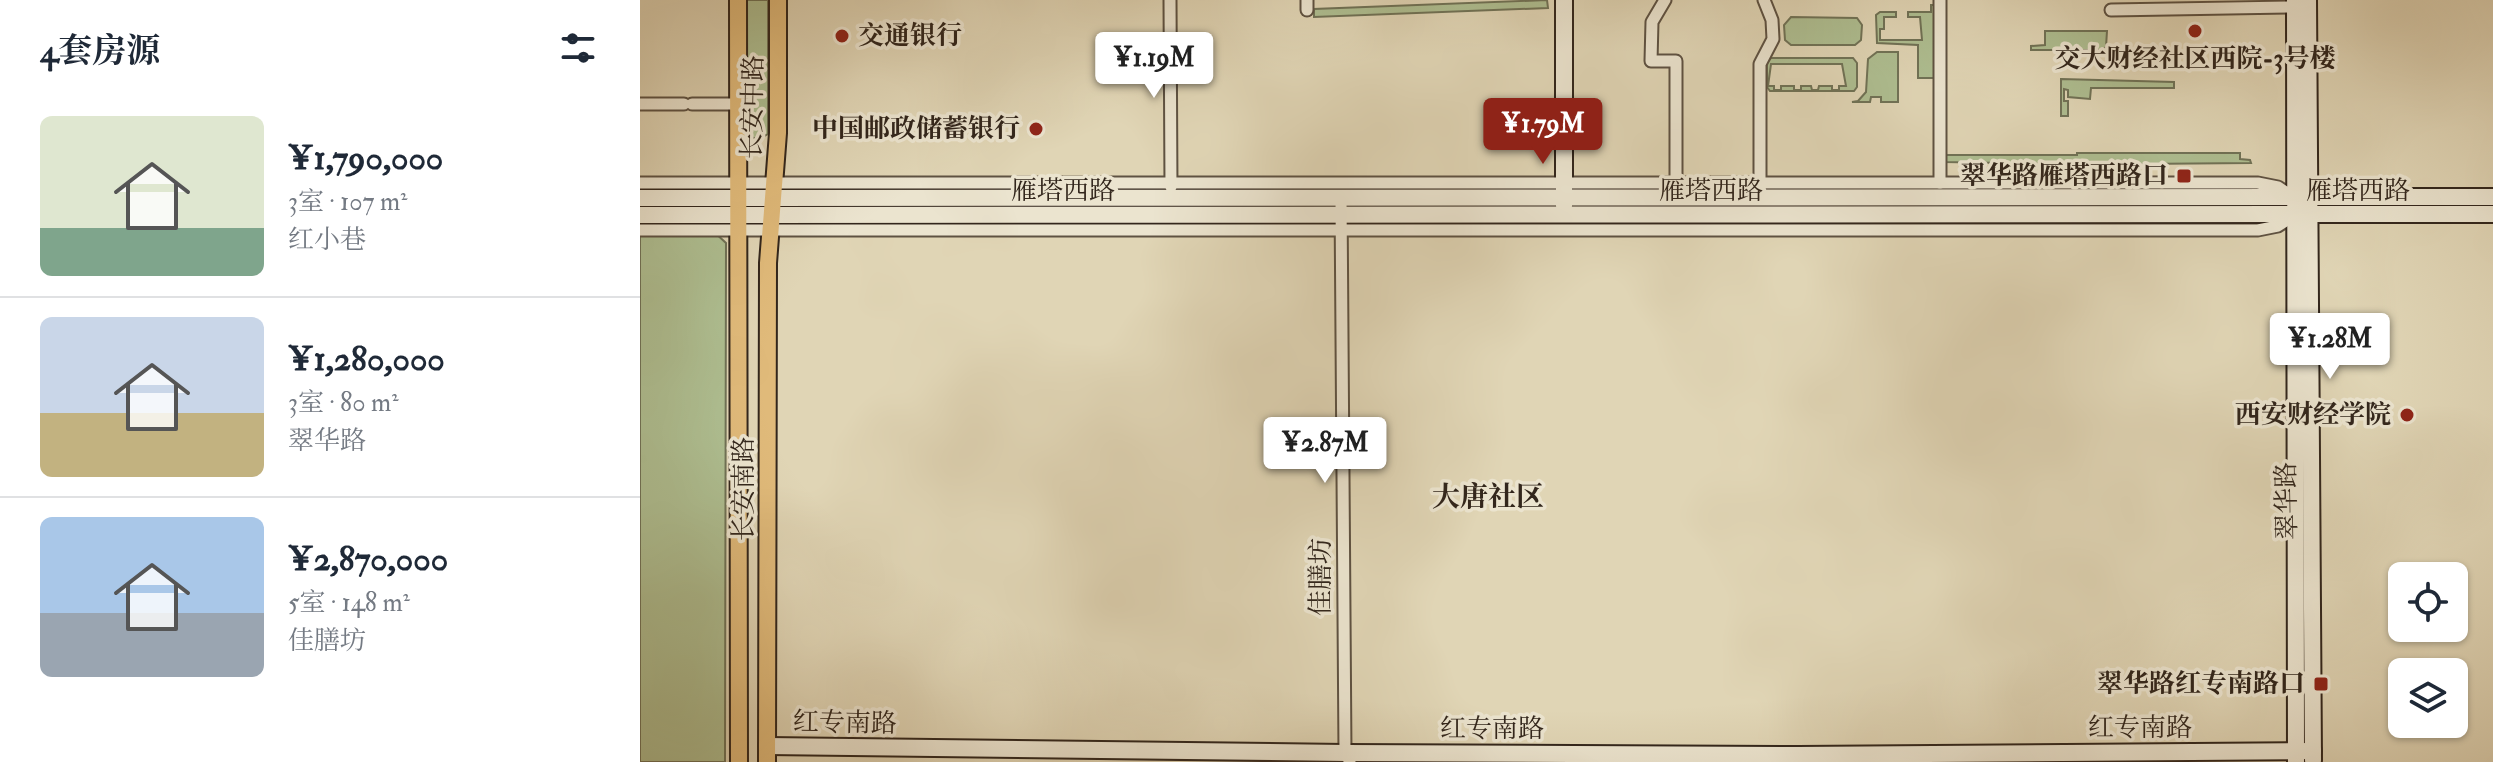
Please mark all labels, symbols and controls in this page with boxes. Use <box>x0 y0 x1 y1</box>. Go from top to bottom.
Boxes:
place label: 交通银行 <box>858 20 962 52</box>
marker: 交大财经社区西院-3号楼 <box>2186 22 2204 40</box>
icon: filters <box>556 26 600 70</box>
marker: 交通银行 <box>833 27 851 45</box>
text: 4套房源 <box>40 30 160 73</box>
pin: ¥1.19M <box>1089 32 1219 100</box>
text: ¥1.19M <box>1113 42 1195 74</box>
place label: 交大财经社区西院-3号楼 <box>2055 43 2335 75</box>
street label: 长安中路 <box>736 55 770 159</box>
pin: ¥1.79M <box>1478 98 1608 166</box>
text: ¥1.79M <box>1501 108 1585 140</box>
place label: 中国邮政储蓄银行 <box>812 113 1020 145</box>
marker: 中国邮政储蓄银行 <box>1027 120 1045 138</box>
text: ¥1,790,000 <box>288 137 443 180</box>
icon: home <box>104 148 200 244</box>
place label: 翠华路雁塔西路口 <box>1960 160 2168 192</box>
marker: 翠华路雁塔西路口 <box>2175 167 2193 185</box>
street label: 雁塔西路 <box>1011 175 1115 207</box>
street label: 雁塔西路 <box>1659 175 1763 207</box>
street label: 雁塔西路 <box>2306 175 2410 207</box>
text: 3室 · 107 m² <box>288 186 407 218</box>
text: 红小巷 <box>288 224 366 256</box>
pin: ¥1.28M <box>2265 313 2395 381</box>
text: ¥1.28M <box>2288 323 2372 355</box>
text: ¥1,280,000 <box>288 338 445 381</box>
icon: home <box>104 349 200 445</box>
text: 3室 · 80 m² <box>288 387 399 419</box>
place label: 西安财经学院 <box>2235 399 2391 431</box>
marker: 西安财经学院 <box>2398 406 2416 424</box>
pin: ¥2.87M <box>1260 417 1390 485</box>
text: 翠华路 <box>288 425 366 457</box>
text: ¥2.87M <box>1281 427 1369 459</box>
street label: 长安南路 <box>728 437 760 541</box>
street label: 翠华路 <box>2270 462 2304 540</box>
district label: 大唐社区 <box>1432 480 1544 515</box>
text: ¥2,870,000 <box>288 538 448 581</box>
street label: 佳膳坊 <box>1305 538 1337 616</box>
icon: home <box>104 549 200 645</box>
map controls <box>2388 562 2468 738</box>
button: locate <box>2388 562 2468 642</box>
text: 5室 · 148 m² <box>288 587 410 619</box>
text: 佳膳坊 <box>288 625 366 657</box>
button: layers <box>2388 658 2468 738</box>
place label: 翠华路红专南路口 <box>2097 668 2305 700</box>
marker: 翠华路红专南路口 <box>2312 675 2330 693</box>
street label: 红专南路 <box>793 706 897 740</box>
street label: 红专南路 <box>2088 712 2192 744</box>
street label: 红专南路 <box>1440 713 1544 745</box>

